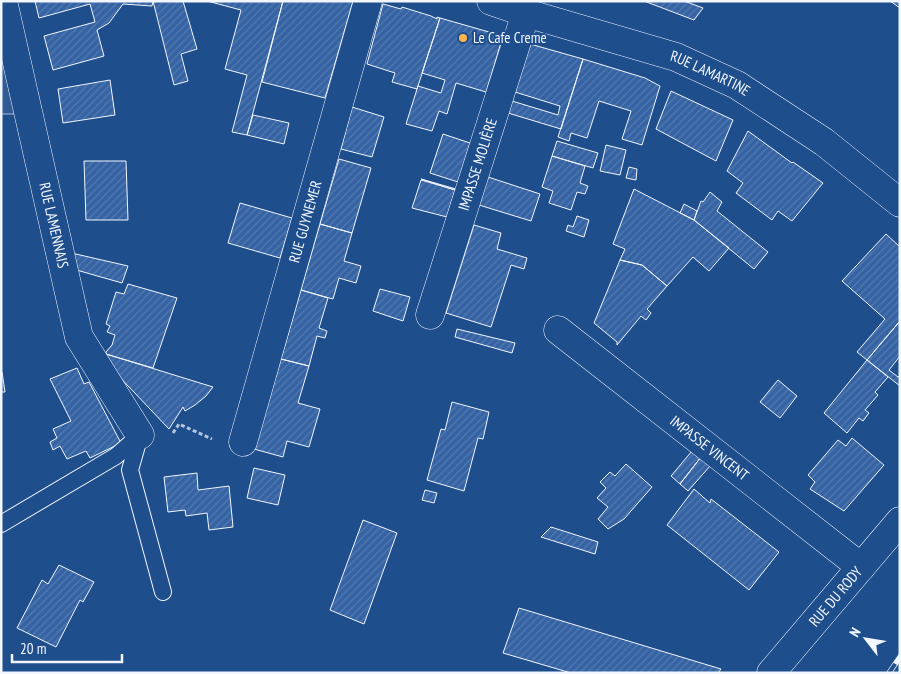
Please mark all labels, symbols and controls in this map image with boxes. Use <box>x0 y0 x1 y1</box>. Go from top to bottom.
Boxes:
place label: Le Cafe Creme <box>473 28 547 47</box>
marker: Le Cafe Creme <box>457 32 469 44</box>
street label: RUE LAMARTINE <box>668 46 754 100</box>
street label: IMPASSE MOLIÈRE <box>454 116 501 213</box>
street label: RUE GUYNEMER <box>284 178 326 265</box>
street label: RUE LAMENNAIS <box>35 181 73 270</box>
street label: IMPASSE VINCENT <box>666 411 753 485</box>
street label: RUE DU RODY <box>805 562 866 630</box>
north arrow <box>841 614 891 664</box>
text: N <box>845 624 865 640</box>
scale bar <box>12 632 122 664</box>
text: 20 m <box>20 639 46 658</box>

